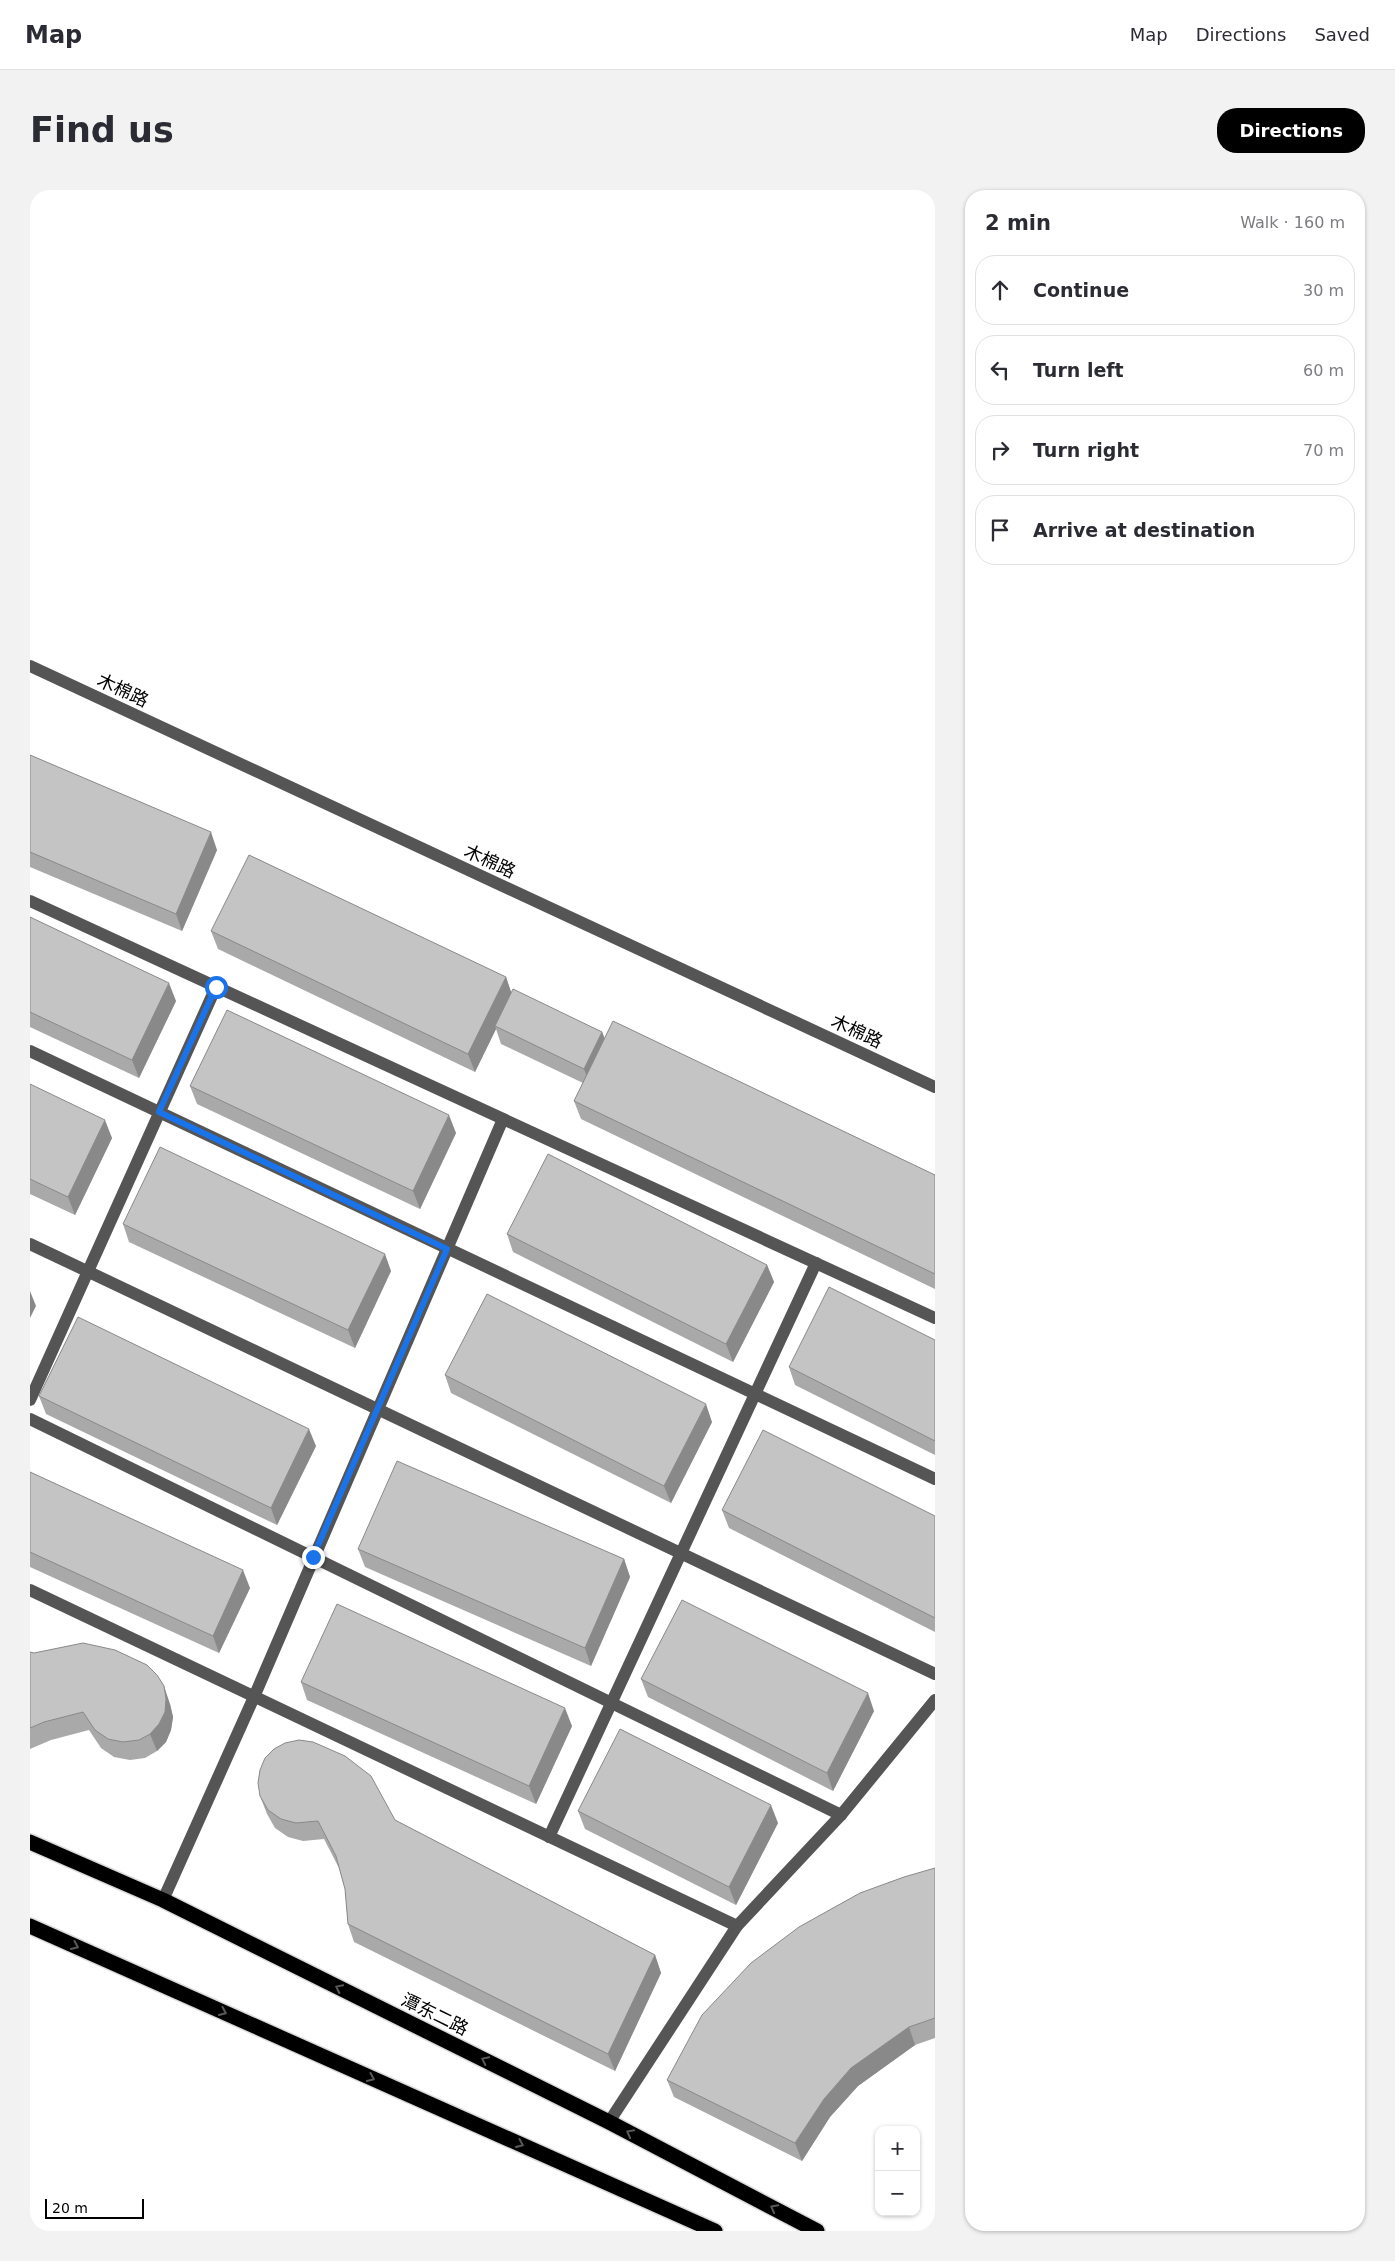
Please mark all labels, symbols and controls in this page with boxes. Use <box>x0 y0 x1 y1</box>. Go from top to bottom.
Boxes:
text: Map <box>25 21 82 49</box>
text: Map <box>1130 24 1168 45</box>
text: Directions <box>1196 24 1286 45</box>
text: Saved <box>1314 24 1370 45</box>
button: Directions <box>1217 108 1365 153</box>
text: Find us <box>30 110 174 150</box>
text: 2 min <box>985 211 1051 235</box>
text: Walk · 160 m <box>1240 213 1345 232</box>
icon: ahead <box>986 276 1014 304</box>
text: Continue <box>1033 279 1129 301</box>
text: 30 m <box>1303 281 1344 300</box>
icon: left <box>986 356 1014 384</box>
text: Turn left <box>1033 359 1124 381</box>
text: 60 m <box>1303 361 1344 380</box>
icon: right <box>986 436 1014 464</box>
text: Turn right <box>1033 439 1139 461</box>
text: 70 m <box>1303 441 1344 460</box>
icon: arrive <box>986 516 1014 544</box>
text: Arrive at destination <box>1033 519 1255 541</box>
street label: 木棉路 <box>94 669 152 711</box>
street label: 木棉路 <box>461 840 519 882</box>
route start <box>205 976 228 999</box>
street label: 木棉路 <box>828 1010 886 1052</box>
route end <box>302 1546 325 1569</box>
one-way arrow <box>70 1939 79 1950</box>
one-way arrow <box>335 1984 344 1994</box>
street label: 潭东二路 <box>398 1989 472 2039</box>
one-way arrow <box>218 2005 227 2016</box>
one-way arrow <box>481 2056 490 2066</box>
one-way arrow <box>366 2071 375 2082</box>
map controls <box>875 2126 920 2216</box>
button: + <box>875 2126 920 2171</box>
one-way arrow <box>626 2129 635 2139</box>
one-way arrow <box>515 2138 524 2148</box>
button: − <box>875 2171 920 2216</box>
scale bar <box>45 2196 144 2219</box>
text: 20 m <box>52 2200 88 2216</box>
one-way arrow <box>770 2204 779 2214</box>

